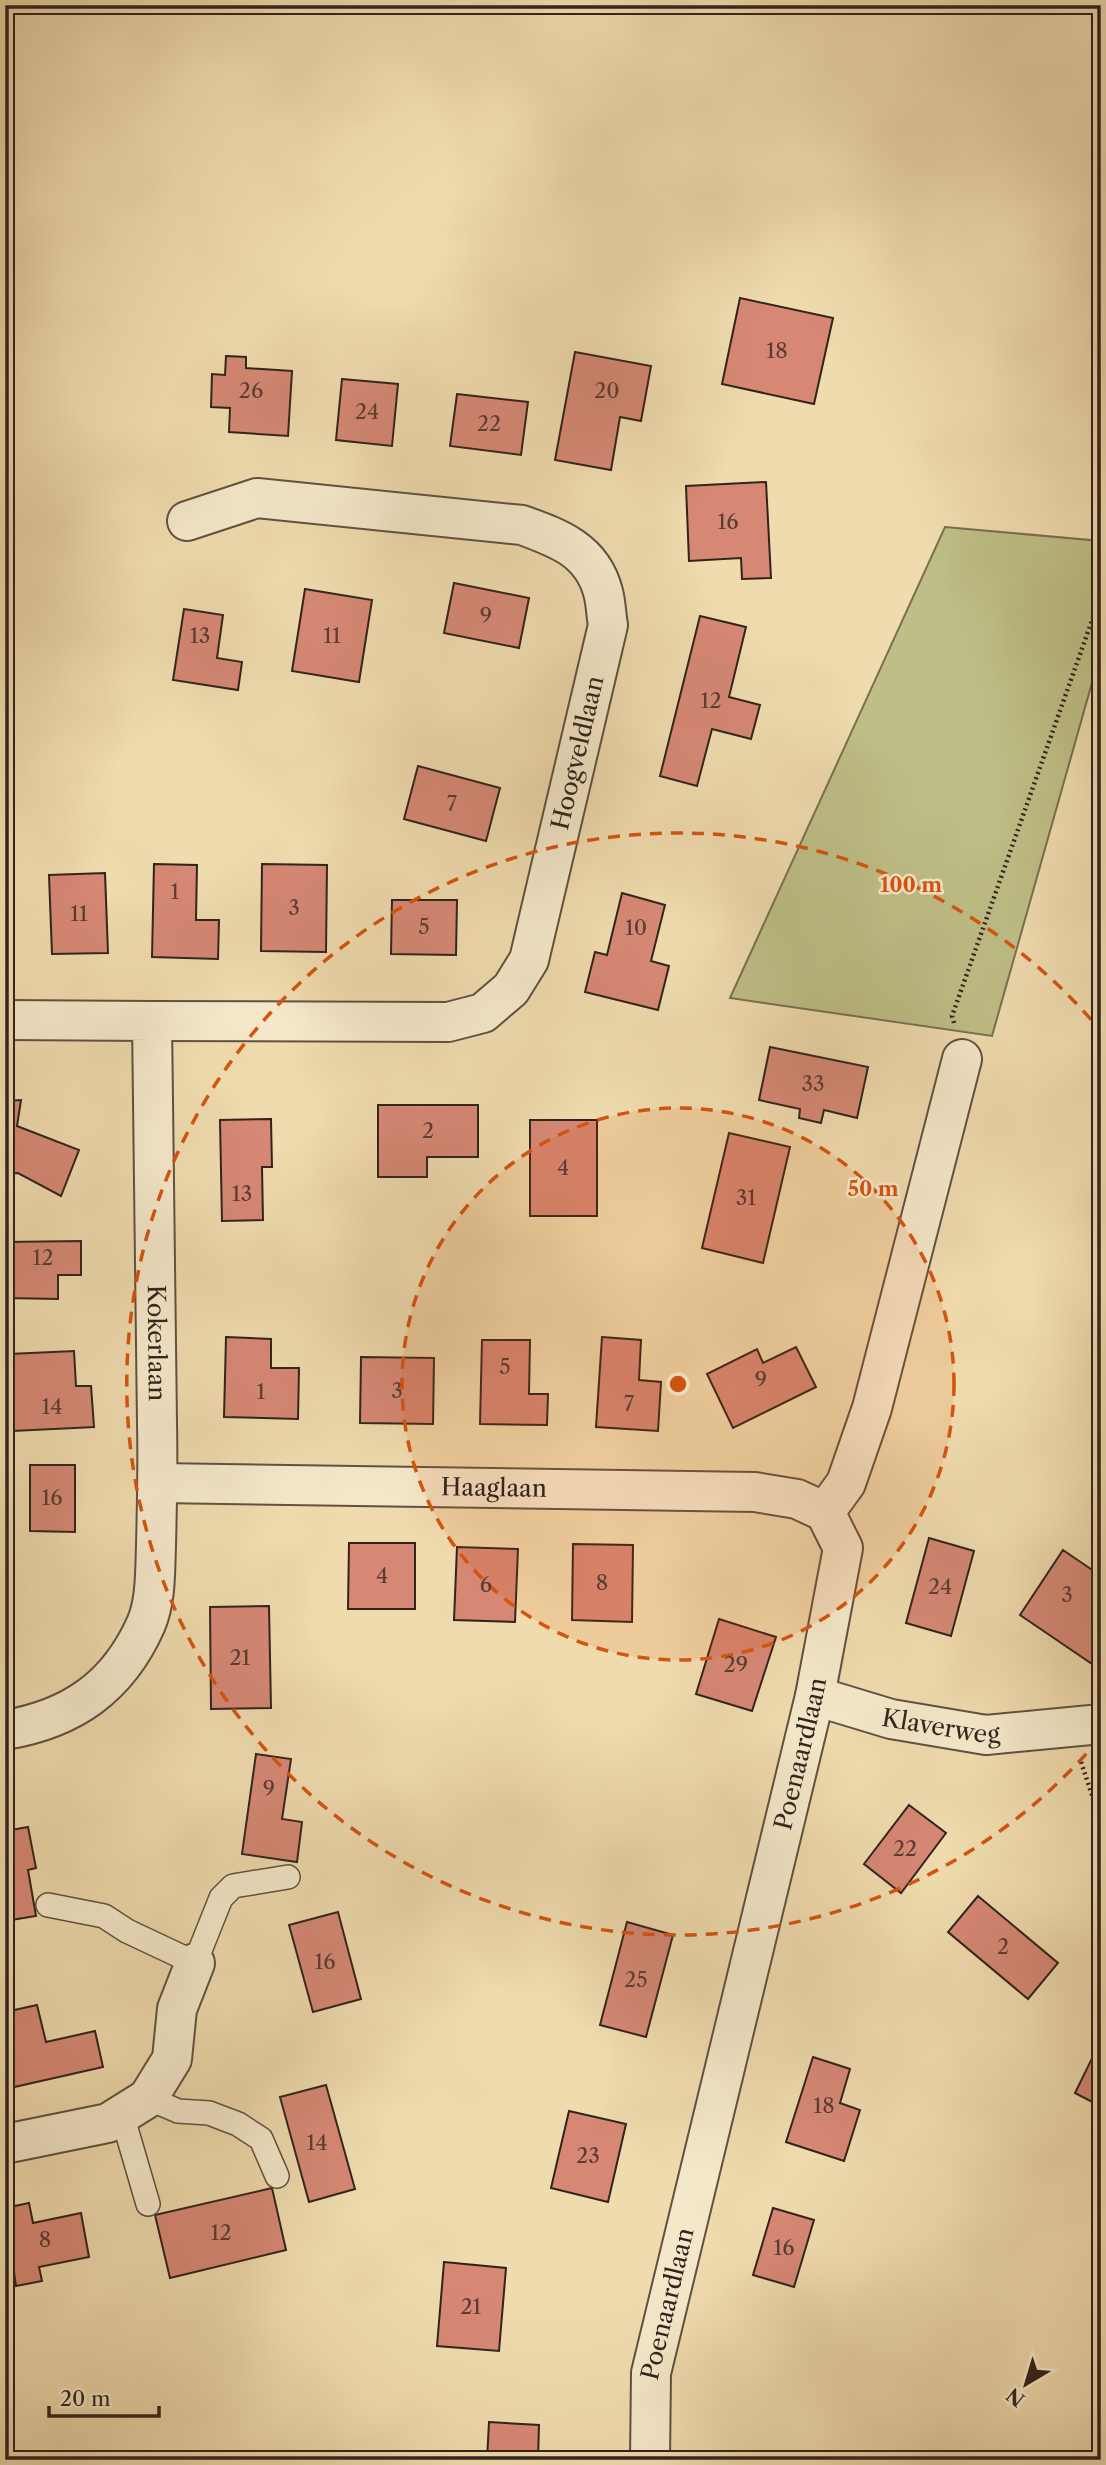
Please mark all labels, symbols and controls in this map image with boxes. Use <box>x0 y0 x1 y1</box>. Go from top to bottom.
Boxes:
house number: 18 <box>766 338 788 363</box>
house number: 26 <box>239 378 263 403</box>
house number: 20 <box>594 378 620 403</box>
house number: 24 <box>355 399 379 424</box>
house number: 22 <box>477 411 501 436</box>
house number: 16 <box>717 509 739 534</box>
house number: 9 <box>480 603 492 628</box>
house number: 13 <box>190 623 210 648</box>
house number: 11 <box>323 623 341 648</box>
street label: Hoogveldlaan <box>545 673 610 833</box>
house number: 12 <box>701 688 721 713</box>
house number: 7 <box>447 791 458 816</box>
text: 100 m <box>880 872 942 897</box>
house number: 1 <box>171 879 180 904</box>
house number: 3 <box>288 895 300 920</box>
house number: 11 <box>70 901 88 926</box>
house number: 5 <box>418 914 430 939</box>
house number: 10 <box>625 915 647 940</box>
house number: 33 <box>801 1071 825 1096</box>
house number: 2 <box>422 1118 434 1143</box>
house number: 4 <box>557 1155 569 1180</box>
text: 50 m <box>847 1176 899 1201</box>
house number: 13 <box>232 1181 252 1206</box>
house number: 31 <box>736 1185 756 1210</box>
house number: 12 <box>33 1245 53 1270</box>
street label: Kokerlaan <box>142 1285 172 1401</box>
house number: 5 <box>499 1354 511 1379</box>
house number: 9 <box>755 1367 767 1392</box>
centre of rings <box>666 1372 690 1396</box>
house number: 3 <box>391 1378 403 1403</box>
house number: 1 <box>257 1379 266 1404</box>
house number: 7 <box>624 1391 635 1416</box>
house number: 14 <box>42 1394 62 1419</box>
street label: Haaglaan <box>441 1472 547 1503</box>
house number: 16 <box>41 1485 63 1510</box>
house number: 4 <box>376 1563 388 1588</box>
house number: 8 <box>596 1570 608 1595</box>
house number: 6 <box>480 1572 492 1597</box>
house number: 24 <box>928 1574 952 1599</box>
house number: 3 <box>1061 1582 1073 1607</box>
house number: 21 <box>230 1645 251 1670</box>
house number: 29 <box>724 1652 748 1677</box>
street label: Poenaardlaan <box>768 1675 832 1833</box>
street label: Klaverweg <box>880 1703 1001 1749</box>
house number: 9 <box>263 1776 275 1801</box>
house number: 22 <box>893 1836 917 1861</box>
house number: 2 <box>997 1934 1009 1959</box>
house number: 16 <box>314 1949 336 1974</box>
house number: 25 <box>624 1967 648 1992</box>
house number: 18 <box>813 2093 835 2118</box>
house number: 14 <box>307 2130 327 2155</box>
house number: 23 <box>576 2143 600 2168</box>
house number: 12 <box>211 2220 231 2245</box>
street label: Poenaardlaan <box>635 2225 700 2383</box>
house number: 8 <box>39 2227 51 2252</box>
house number: 16 <box>773 2235 795 2260</box>
house number: 21 <box>461 2294 482 2319</box>
north arrow <box>990 2350 1060 2420</box>
scale bar <box>49 2374 159 2418</box>
text: N <box>1002 2383 1029 2411</box>
text: 20 m <box>60 2386 111 2411</box>

